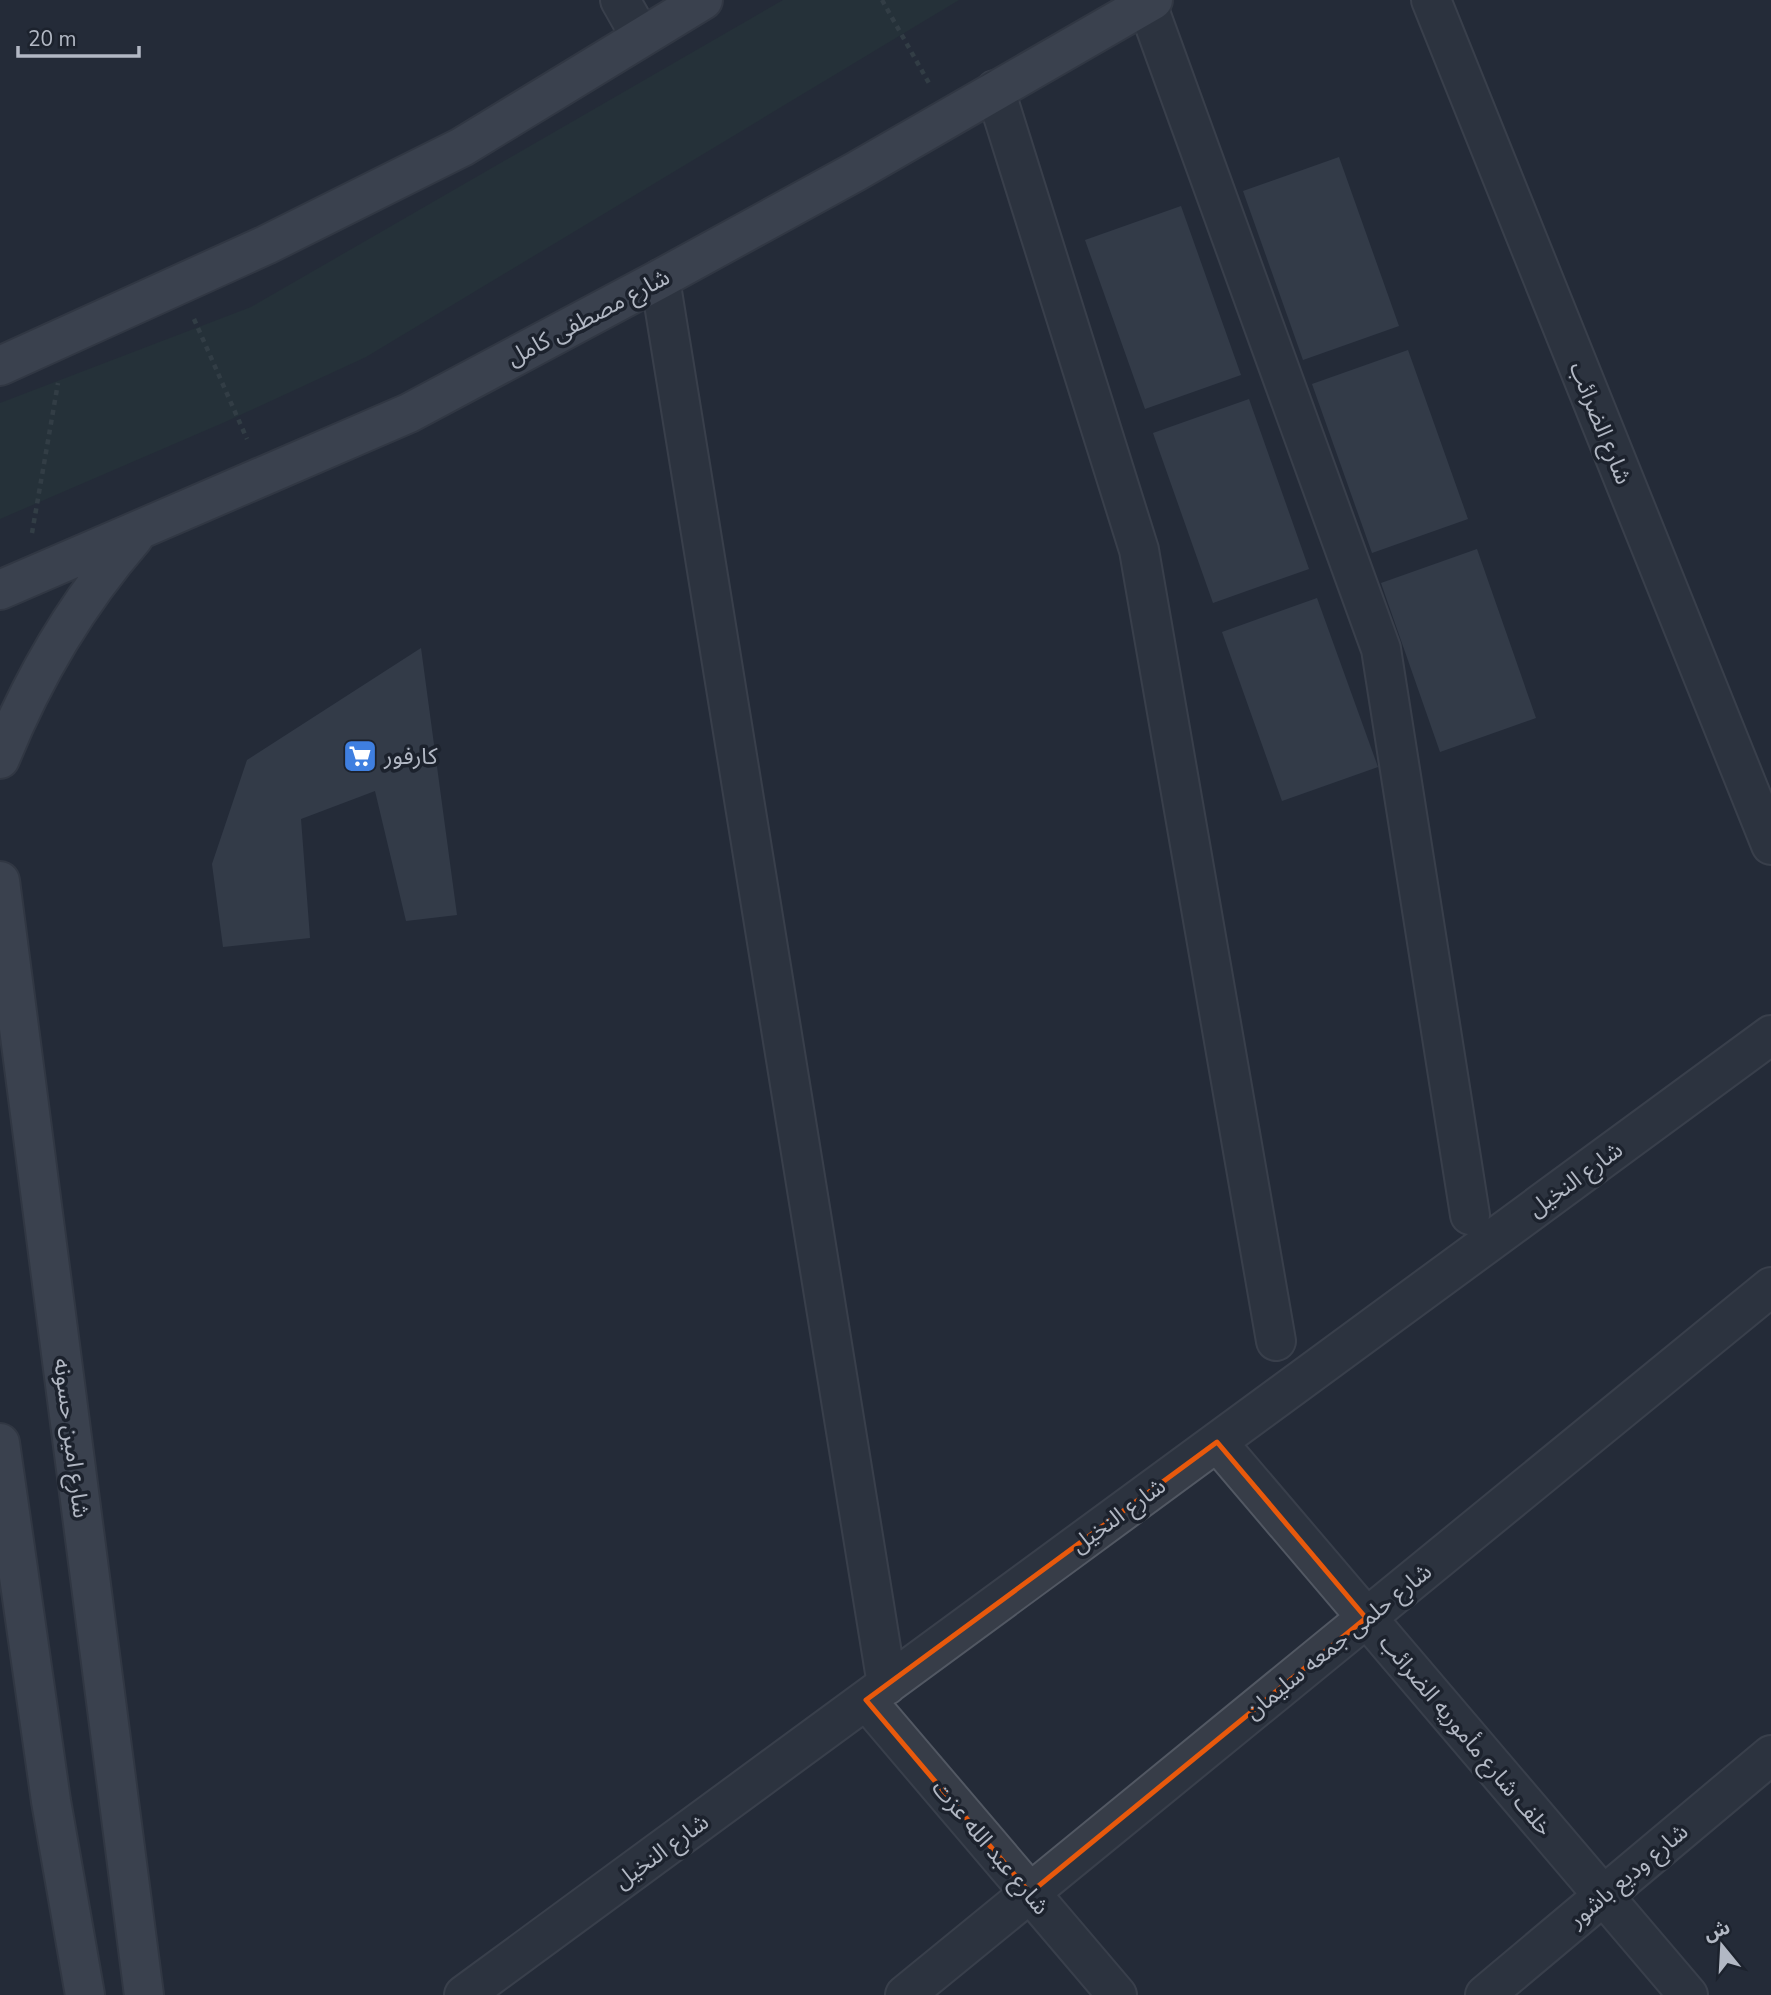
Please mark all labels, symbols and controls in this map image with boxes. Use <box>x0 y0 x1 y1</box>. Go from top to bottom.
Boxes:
scale bar <box>18 14 138 58</box>
text: 20 m <box>28 25 77 53</box>
street label: شارع مصطفى كامل <box>501 261 676 374</box>
street label: شارع الضرائب <box>1561 357 1639 489</box>
supermarket icon: كارفور <box>341 737 379 775</box>
place label: كارفور <box>383 741 438 772</box>
street label: شارع النخيل <box>1522 1135 1630 1225</box>
street label: شارع امين حسونه <box>45 1356 97 1520</box>
street label: شارع النخيل <box>1065 1471 1173 1561</box>
street label: شارع حلمى جمعه سليمان <box>1238 1556 1439 1727</box>
street label: خلف شارع مأموريه الضرائب <box>1371 1628 1559 1843</box>
street label: شارع عبد الله عزت <box>924 1773 1056 1922</box>
street label: شارع النخيل <box>608 1807 716 1897</box>
street label: شارع وديع باشور <box>1561 1816 1695 1936</box>
north arrow <box>1687 1911 1757 1981</box>
text: ش <box>1701 1914 1733 1947</box>

